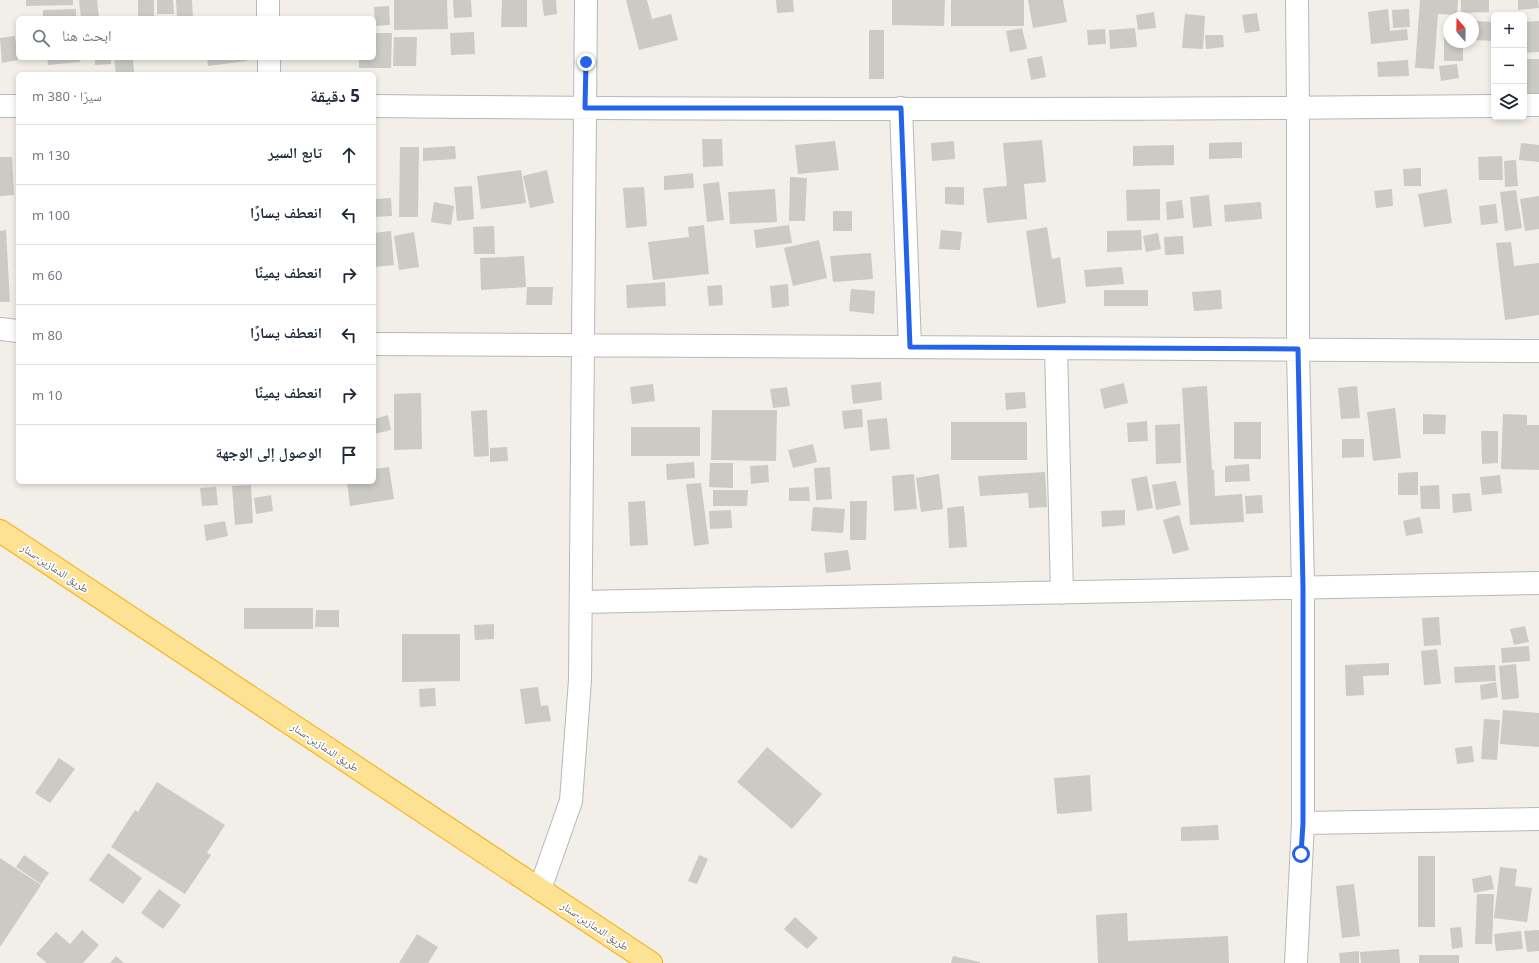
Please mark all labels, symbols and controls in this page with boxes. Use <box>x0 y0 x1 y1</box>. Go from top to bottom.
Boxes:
north arrow <box>1443 12 1479 48</box>
map controls <box>1491 12 1527 120</box>
button: + <box>1491 12 1527 48</box>
search box <box>16 16 376 60</box>
text: ابحث هنا <box>62 25 112 45</box>
icon: search <box>30 27 52 49</box>
button: − <box>1491 48 1527 84</box>
route end <box>577 53 595 71</box>
text: 5 دقيقة <box>310 84 360 107</box>
button: layers <box>1491 84 1527 120</box>
text: سيرًا · 380 m <box>32 87 102 105</box>
text: تابع السير <box>268 142 322 162</box>
icon: ahead <box>338 144 360 166</box>
text: 130 m <box>32 146 70 164</box>
text: انعطف يسارًا <box>250 202 322 222</box>
icon: left <box>338 204 360 226</box>
text: 100 m <box>32 206 70 224</box>
text: انعطف يمينًا <box>254 262 322 282</box>
icon: right <box>338 264 360 286</box>
text: 60 m <box>32 266 62 284</box>
text: انعطف يسارًا <box>250 322 322 342</box>
icon: left <box>338 324 360 346</box>
text: 80 m <box>32 326 62 344</box>
text: انعطف يمينًا <box>254 382 322 402</box>
icon: right <box>338 384 360 406</box>
text: 10 m <box>32 386 62 404</box>
text: الوصول إلى الوجهة <box>216 442 322 462</box>
icon: arrive <box>338 444 360 466</box>
street label: طريق الدمازين-سنار <box>18 539 92 596</box>
street label: طريق الدمازين-سنار <box>288 718 362 775</box>
route start <box>1292 845 1310 863</box>
street label: طريق الدمازين-سنار <box>558 897 632 954</box>

